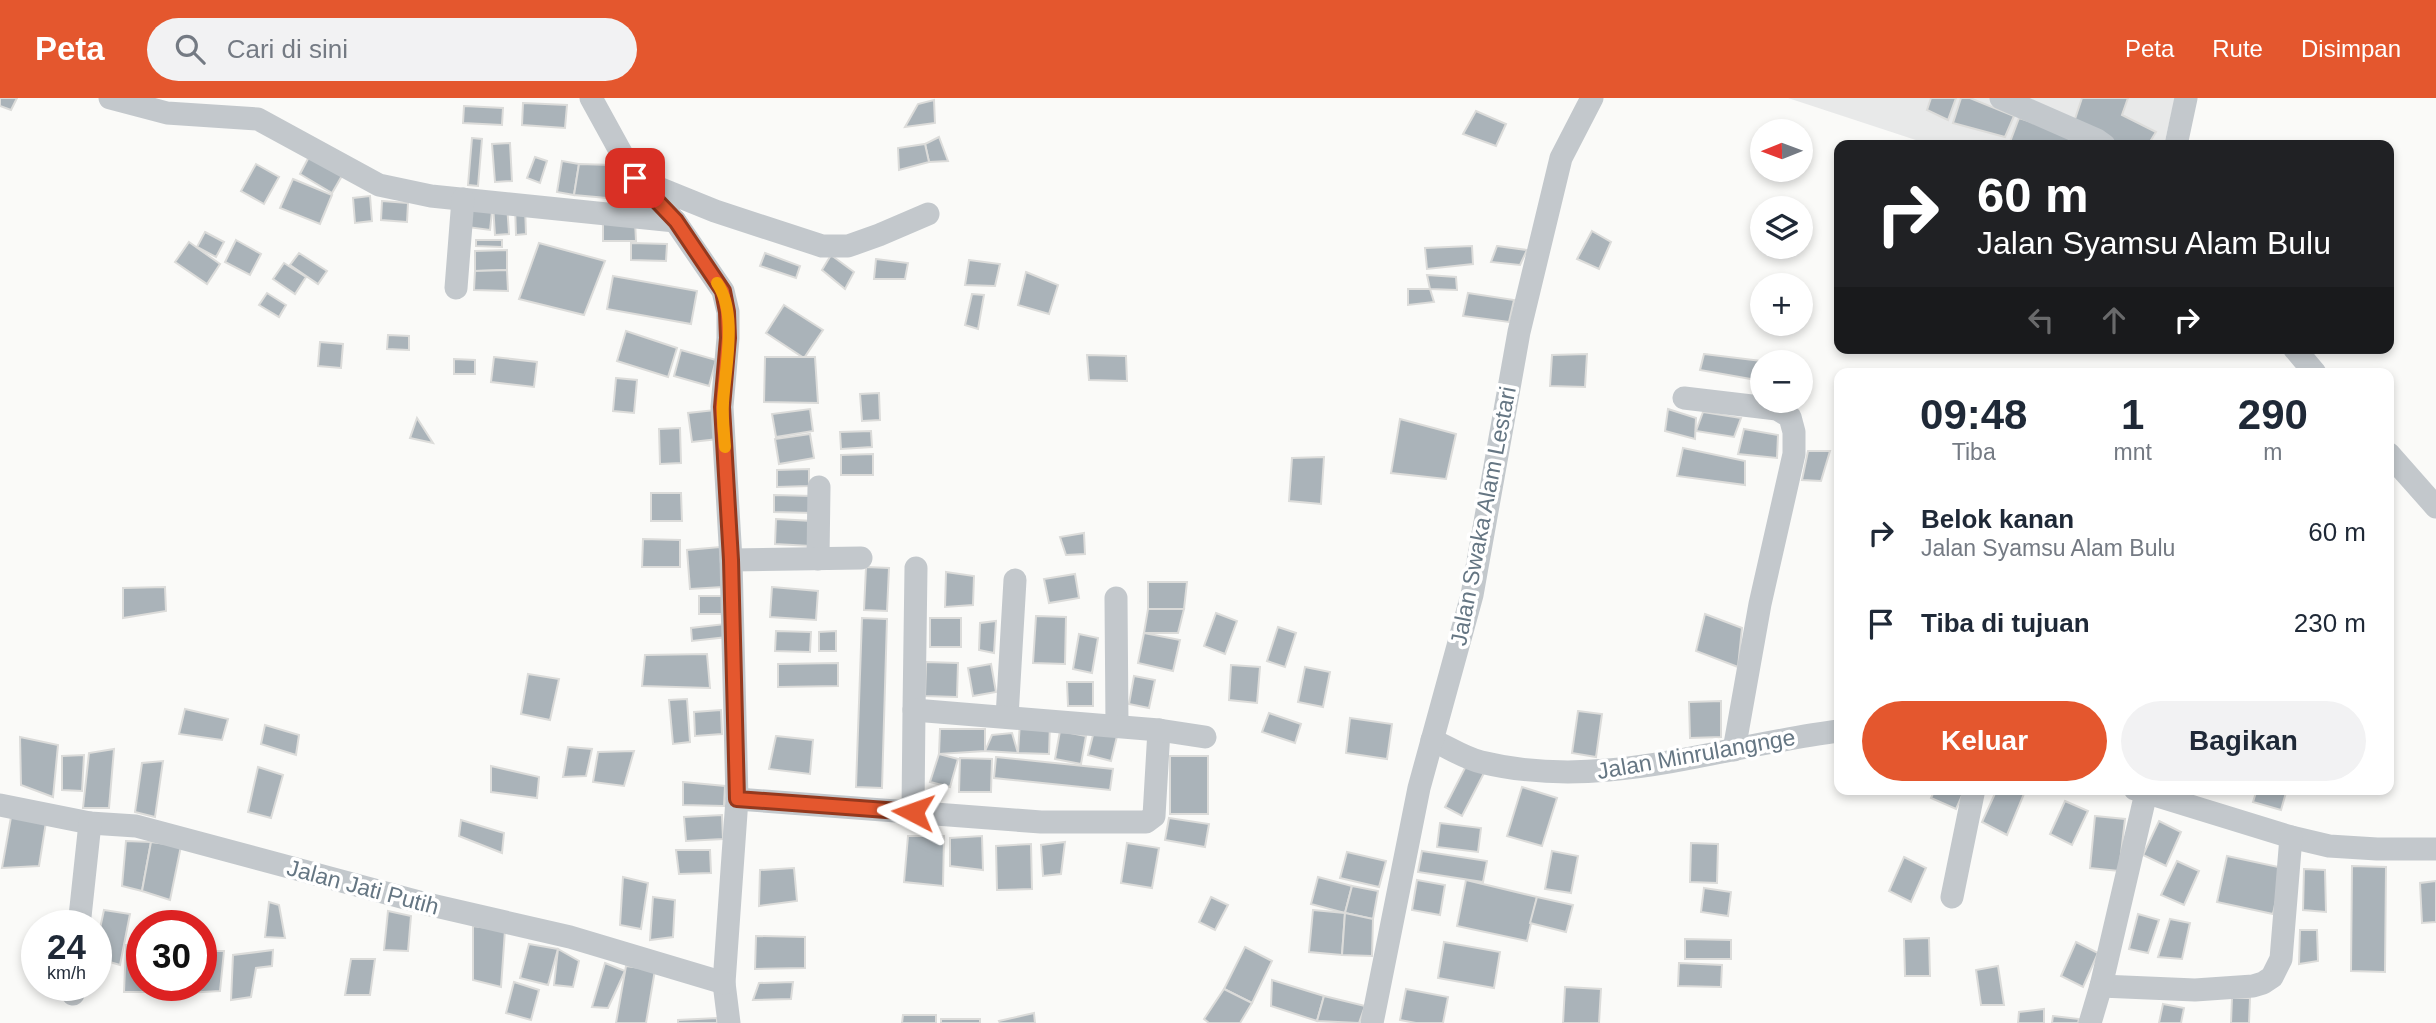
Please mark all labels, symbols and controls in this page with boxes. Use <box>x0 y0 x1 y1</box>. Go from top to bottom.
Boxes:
search box <box>147 18 637 81</box>
text: Peta <box>35 30 105 67</box>
icon: search <box>171 30 209 68</box>
text: Cari di sini <box>227 34 348 64</box>
text: Peta <box>2125 35 2174 62</box>
text: Rute <box>2212 35 2263 62</box>
text: Disimpan <box>2301 35 2401 62</box>
north arrow <box>1750 119 1813 182</box>
map controls <box>1750 119 1813 413</box>
pin <box>605 148 665 208</box>
icon: arrive <box>616 159 654 197</box>
icon: right <box>1862 168 1953 259</box>
text: 60 m <box>1977 168 2089 222</box>
button: layers <box>1750 196 1813 259</box>
text: Jalan Syamsu Alam Bulu <box>1977 225 2331 261</box>
button: + <box>1750 273 1813 336</box>
icon: left <box>2022 301 2060 339</box>
icon: ahead <box>2095 301 2133 339</box>
icon: right <box>2168 301 2206 339</box>
button: − <box>1750 350 1813 413</box>
street label: Jalan Swaka Alam Lestari <box>1445 384 1521 648</box>
text: 09:48 <box>1920 391 2027 438</box>
text: 1 <box>2121 391 2144 438</box>
text: 290 <box>2238 391 2308 438</box>
text: Tiba <box>1952 439 1996 465</box>
text: mnt <box>2113 439 2152 465</box>
text: m <box>2263 439 2282 465</box>
text: Belok kanan <box>1921 504 2074 534</box>
icon: right <box>1862 514 1900 552</box>
text: 60 m <box>2308 517 2366 547</box>
text: Jalan Syamsu Alam Bulu <box>1921 535 2175 561</box>
icon: arrive <box>1862 605 1900 643</box>
text: Tiba di tujuan <box>1921 608 2090 638</box>
text: 230 m <box>2294 608 2366 638</box>
button: Keluar <box>1862 701 2107 781</box>
button: Bagikan <box>2121 701 2366 781</box>
street label: Jalan Minrulangnge <box>1595 724 1797 784</box>
position arrow <box>876 775 950 849</box>
street label: Jalan Jati Putih <box>284 854 442 920</box>
speed limit sign: 30 <box>126 910 217 1001</box>
text: 24 <box>47 927 86 966</box>
text: km/h <box>47 963 86 983</box>

